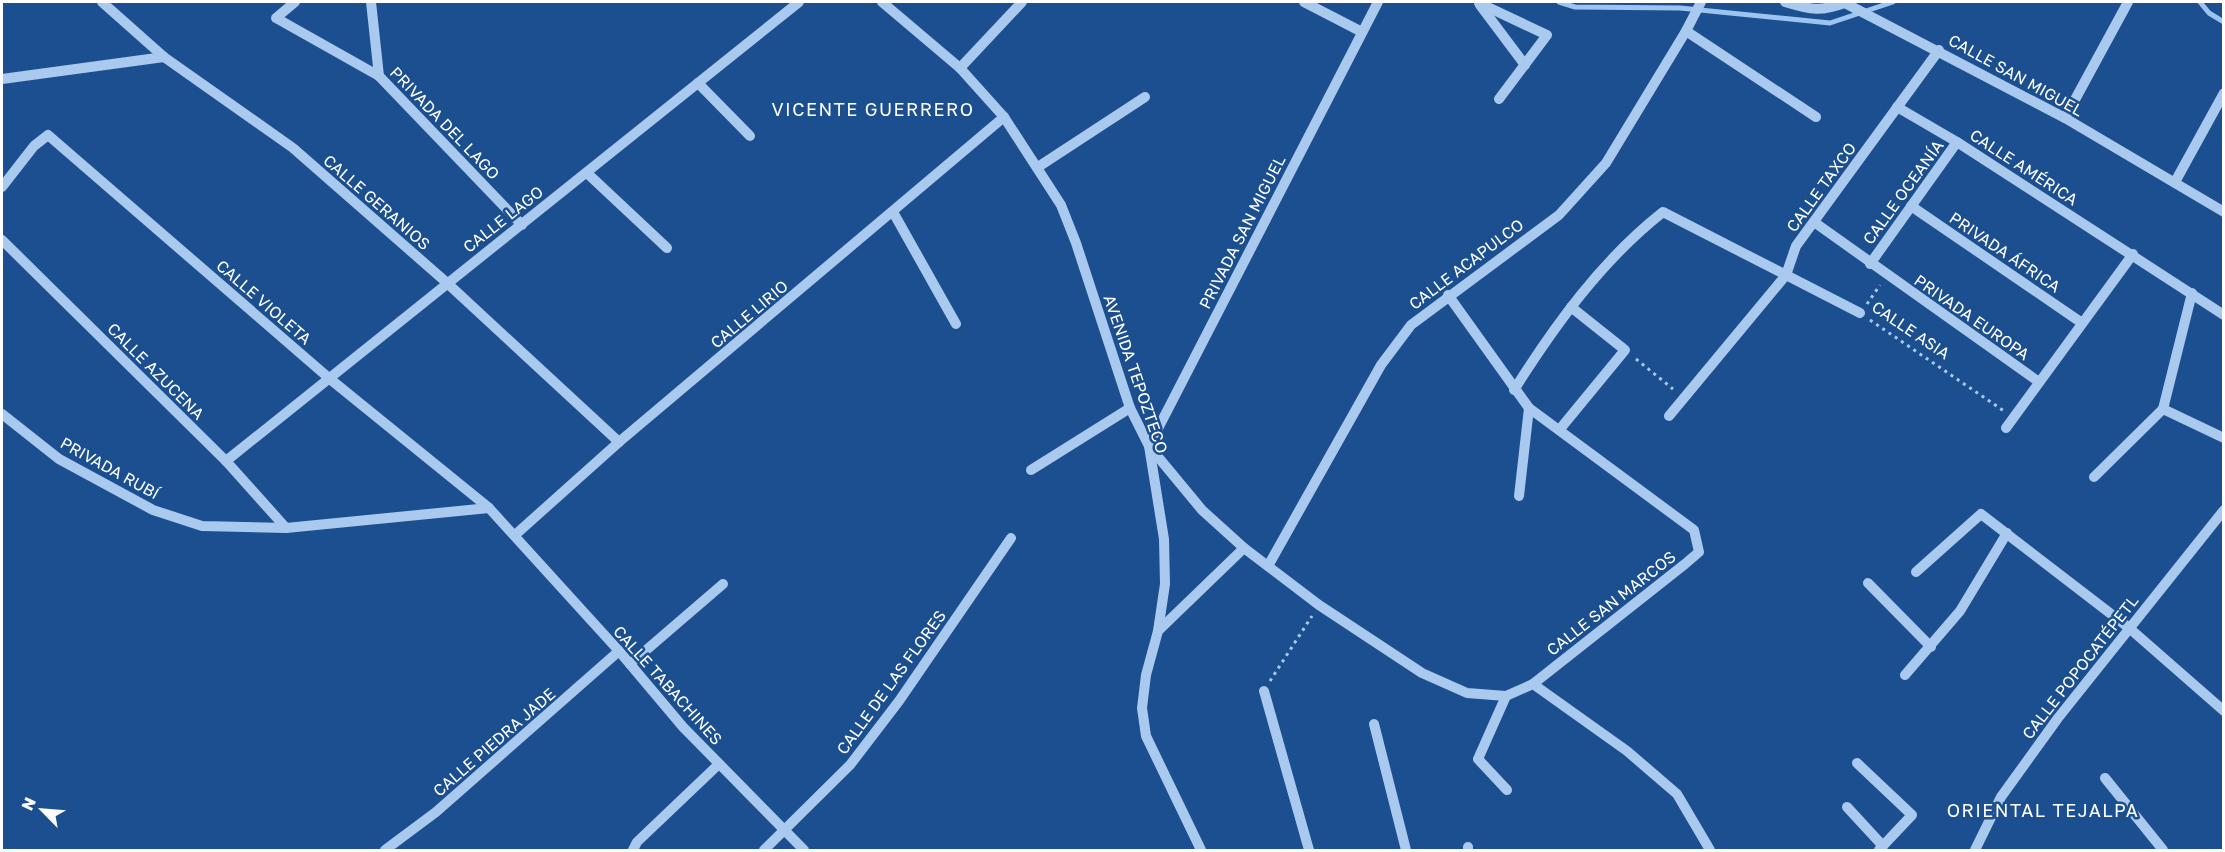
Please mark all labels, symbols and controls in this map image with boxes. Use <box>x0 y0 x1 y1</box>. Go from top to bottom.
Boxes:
street label: CALLE SAN MIGUEL <box>1945 30 2087 120</box>
street label: PRIVADA DEL LAGO <box>386 62 504 184</box>
district label: VICENTE GUERRERO <box>771 98 975 120</box>
street label: CALLE AMÉRICA <box>1966 125 2082 209</box>
street label: CALLE OCEANÍA <box>1858 136 1948 248</box>
street label: CALLE TAXCO <box>1782 138 1860 236</box>
street label: CALLE GERANIOS <box>319 150 435 254</box>
street label: PRIVADA SAN MIGUEL <box>1195 152 1289 312</box>
street label: CALLE LAGO <box>459 181 547 257</box>
street label: PRIVADA ÁFRICA <box>1946 208 2064 297</box>
street label: CALLE ACAPULCO <box>1405 214 1527 314</box>
street label: CALLE VIOLETA <box>212 255 316 349</box>
street label: PRIVADA EUROPA <box>1911 270 2034 364</box>
street label: CALLE LIRIO <box>706 276 792 352</box>
street label: AVENIDA TEPOZTECO <box>1099 292 1173 456</box>
street label: CALLE ASIA <box>1868 297 1954 364</box>
street label: CALLE AZUCENA <box>103 318 209 424</box>
street label: PRIVADA RUBÍ <box>57 433 164 504</box>
street label: CALLE SAN MARCOS <box>1542 546 1680 660</box>
street label: CALLE POPOCATÉPETL <box>2018 591 2142 743</box>
street label: CALLE DE LAS FLORES <box>832 606 950 758</box>
street label: CALLE TABACHINES <box>609 621 727 749</box>
street label: CALLE PIEDRA JADE <box>429 683 559 801</box>
north arrow <box>12 780 72 840</box>
text: N <box>17 794 40 813</box>
district label: ORIENTAL TEJALPA <box>1947 799 2139 821</box>

